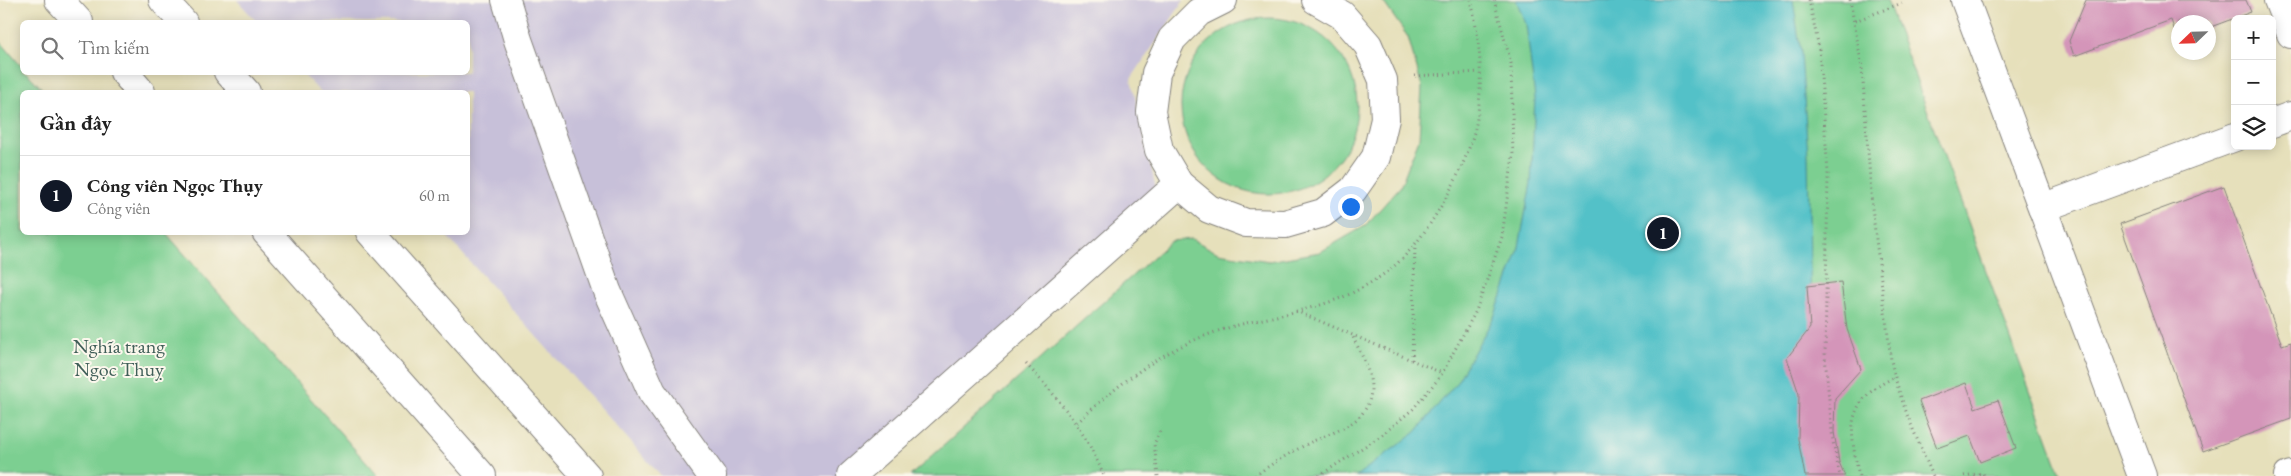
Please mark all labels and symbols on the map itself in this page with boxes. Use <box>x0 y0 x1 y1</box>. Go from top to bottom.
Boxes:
north arrow <box>2171 15 2216 60</box>
your location <box>1338 194 1364 220</box>
pin: 1 <box>1647 214 1679 252</box>
park label: Nghĩa trang Ngọc Thuỵ <box>73 333 165 382</box>

